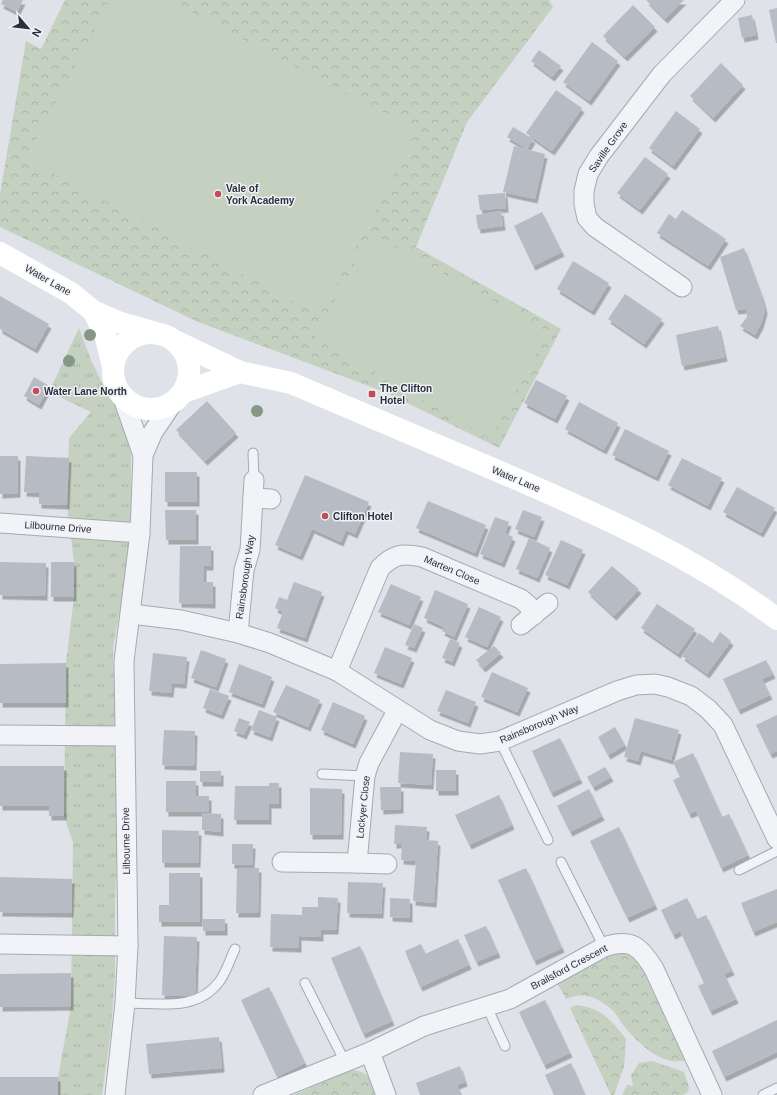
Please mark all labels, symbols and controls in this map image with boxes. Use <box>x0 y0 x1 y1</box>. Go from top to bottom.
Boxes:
north arrow <box>8 8 48 48</box>
text: N <box>30 26 44 39</box>
street label: Saville Grove <box>586 119 630 175</box>
place label: Vale of York Academy <box>226 183 295 206</box>
marker: Vale of York Academy <box>213 189 223 199</box>
street label: Water Lane <box>23 262 73 298</box>
place label: The Clifton Hotel <box>380 383 432 406</box>
marker: Water Lane North <box>31 386 41 396</box>
place label: Water Lane North <box>44 386 127 397</box>
marker: The Clifton Hotel <box>367 389 377 399</box>
street label: Water Lane <box>490 464 542 494</box>
marker: Clifton Hotel <box>320 511 330 521</box>
place label: Clifton Hotel <box>333 511 393 522</box>
street label: Lilbourne Drive <box>24 519 92 535</box>
street label: Rainsborough Way <box>234 534 256 620</box>
street label: Marten Close <box>422 553 482 587</box>
street label: Rainsborough Way <box>498 702 580 746</box>
street label: Lockyer Close <box>354 774 372 839</box>
street label: Lilbourne Drive <box>120 807 132 875</box>
street label: Brailsford Crescent <box>529 942 609 992</box>

